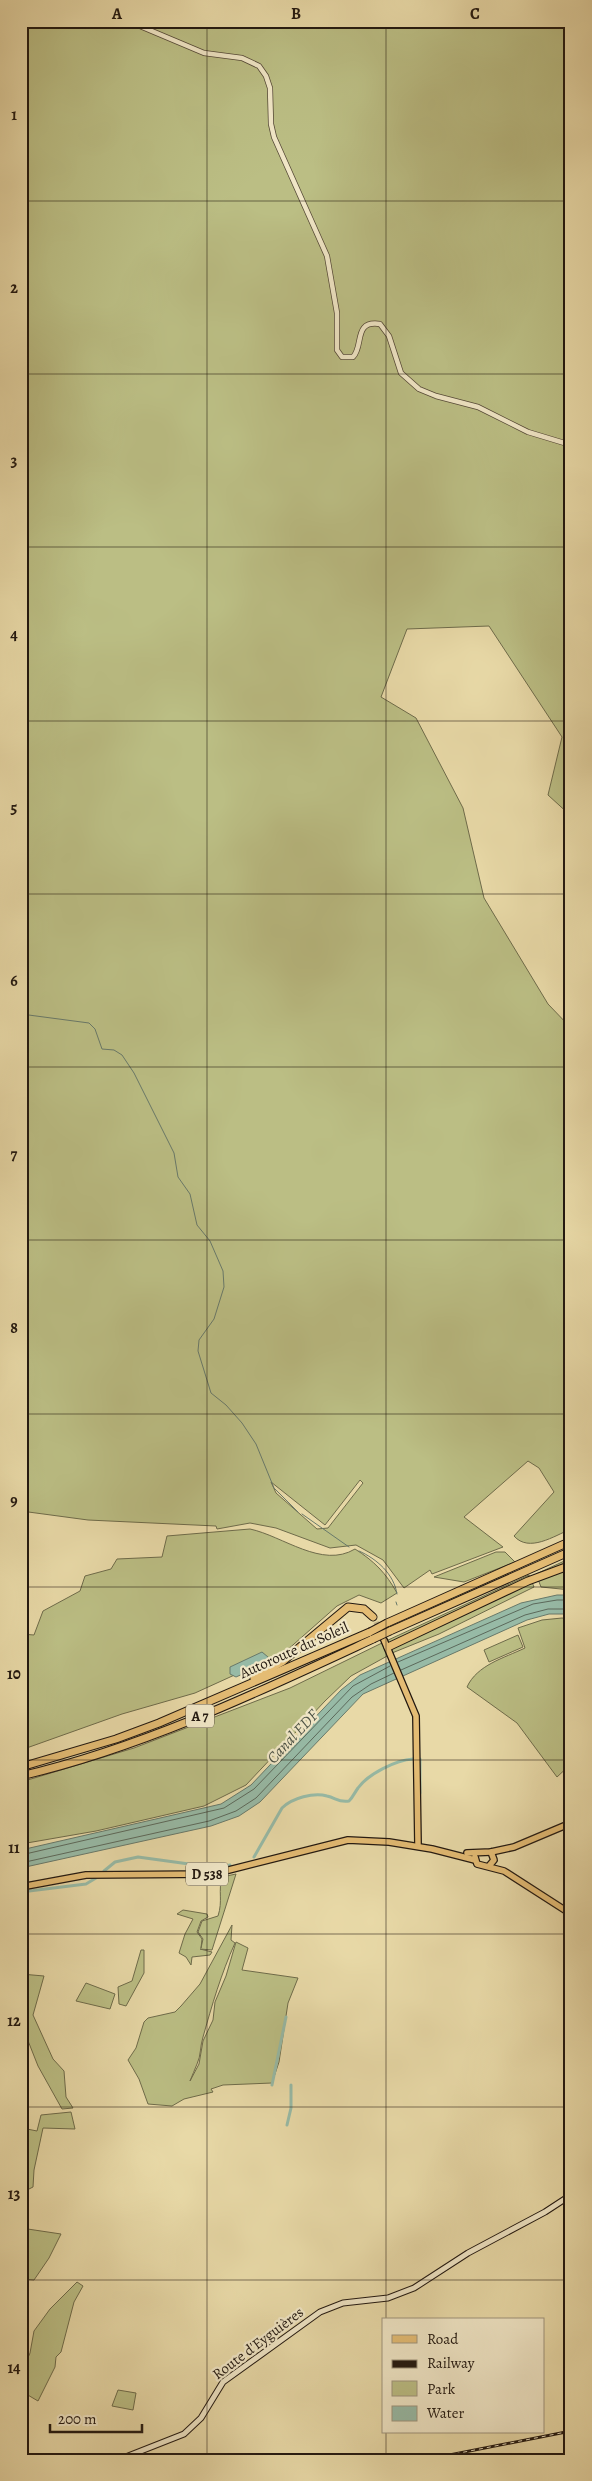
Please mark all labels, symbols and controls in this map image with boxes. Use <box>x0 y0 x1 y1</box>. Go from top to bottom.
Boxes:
text: A <box>111 3 123 25</box>
text: B <box>291 3 301 25</box>
text: C <box>470 3 480 25</box>
text: 1 <box>11 104 17 126</box>
text: 2 <box>10 277 18 299</box>
text: 3 <box>11 450 18 472</box>
text: 4 <box>10 624 18 646</box>
text: 5 <box>11 797 18 819</box>
text: 6 <box>10 970 18 992</box>
text: 7 <box>11 1144 18 1166</box>
text: 8 <box>10 1317 18 1339</box>
text: 9 <box>10 1490 18 1512</box>
street label: Autoroute du Soleil <box>235 1617 352 1683</box>
text: 10 <box>7 1663 21 1685</box>
road number: A 7 <box>186 1704 214 1728</box>
water label: Canal EDF <box>262 1704 324 1768</box>
text: 11 <box>8 1837 20 1859</box>
road number: D 538 <box>186 1862 228 1886</box>
text: 12 <box>7 2010 21 2032</box>
text: 13 <box>8 2183 20 2205</box>
street label: Route d'Eyguières <box>208 2302 308 2384</box>
legend <box>382 2318 544 2434</box>
text: Road <box>427 2329 459 2349</box>
text: Railway <box>427 2353 475 2373</box>
text: 14 <box>7 2357 21 2379</box>
text: Park <box>427 2379 456 2399</box>
scale bar <box>50 2401 142 2433</box>
text: Water <box>426 2403 464 2423</box>
text: 200 m <box>58 2409 97 2429</box>

